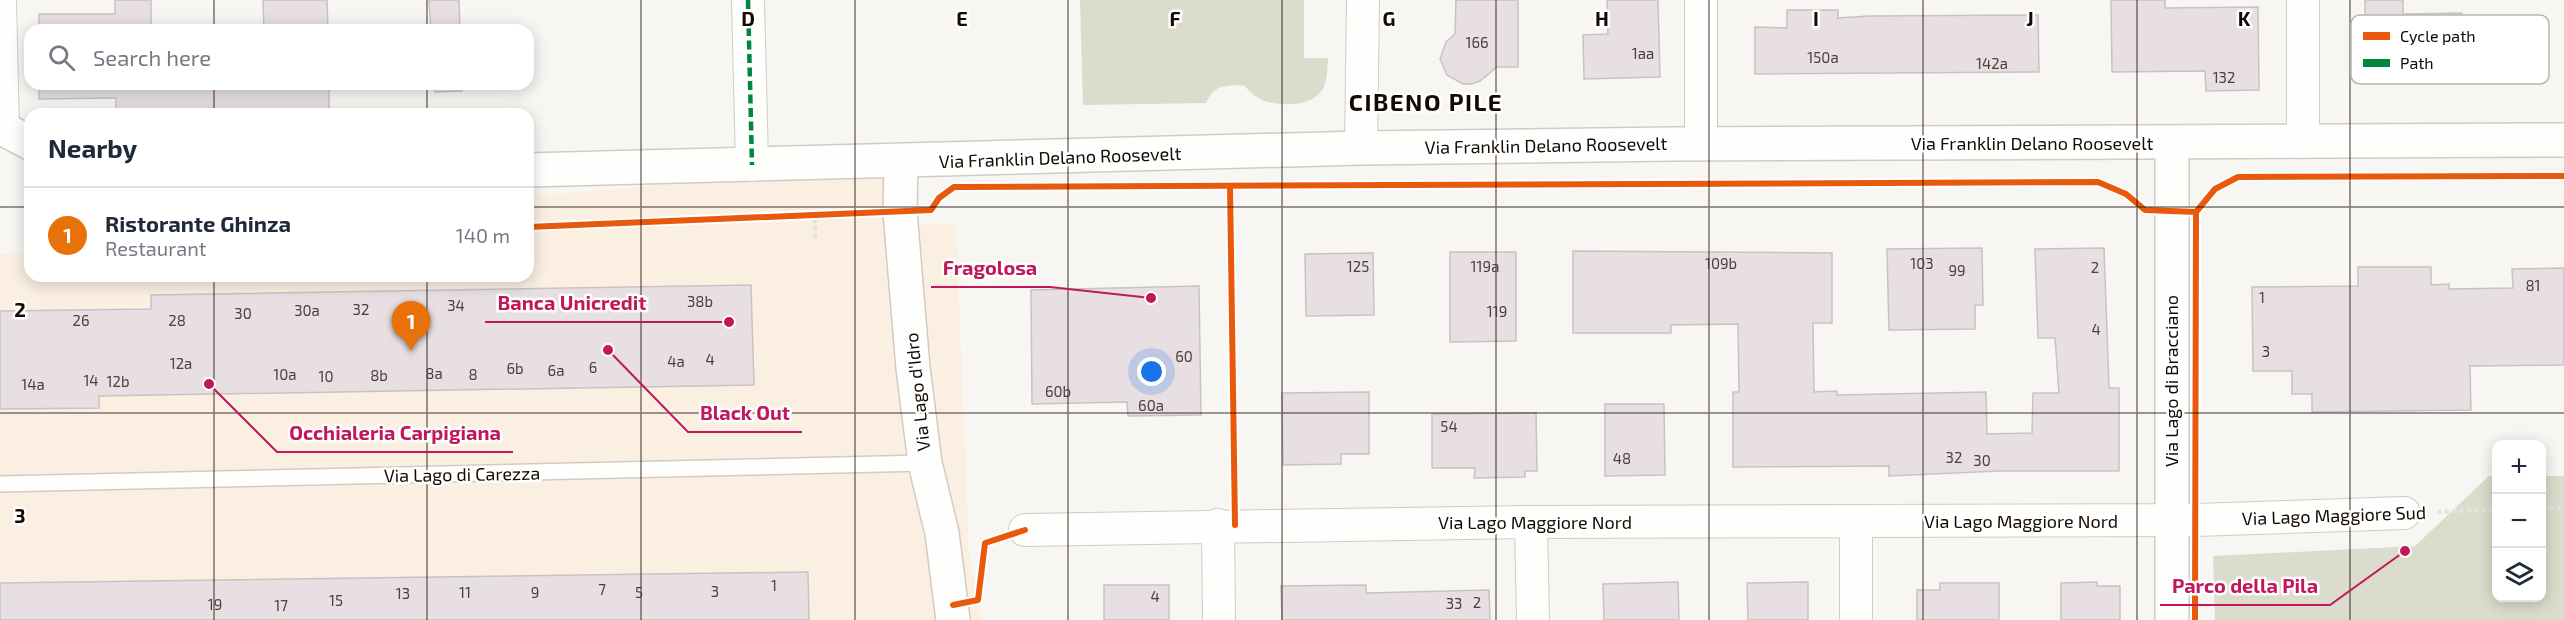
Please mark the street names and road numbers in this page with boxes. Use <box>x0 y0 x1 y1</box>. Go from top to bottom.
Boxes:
street label: Via Franklin Delano Roosevelt <box>1424 132 1668 158</box>
street label: Via Franklin Delano Roosevelt <box>1911 132 2153 154</box>
street label: Via Franklin Delano Roosevelt <box>938 142 1182 172</box>
street label: Via Lago di Bracciano <box>2160 295 2182 467</box>
street label: Via Lago d'Idro <box>900 332 934 452</box>
street label: Via Lago di Carezza <box>384 462 540 486</box>
street label: Via Lago Maggiore Sud <box>2241 501 2427 529</box>
street label: Via Lago Maggiore Nord <box>1924 510 2118 532</box>
street label: Via Lago Maggiore Nord <box>1438 511 1632 533</box>

